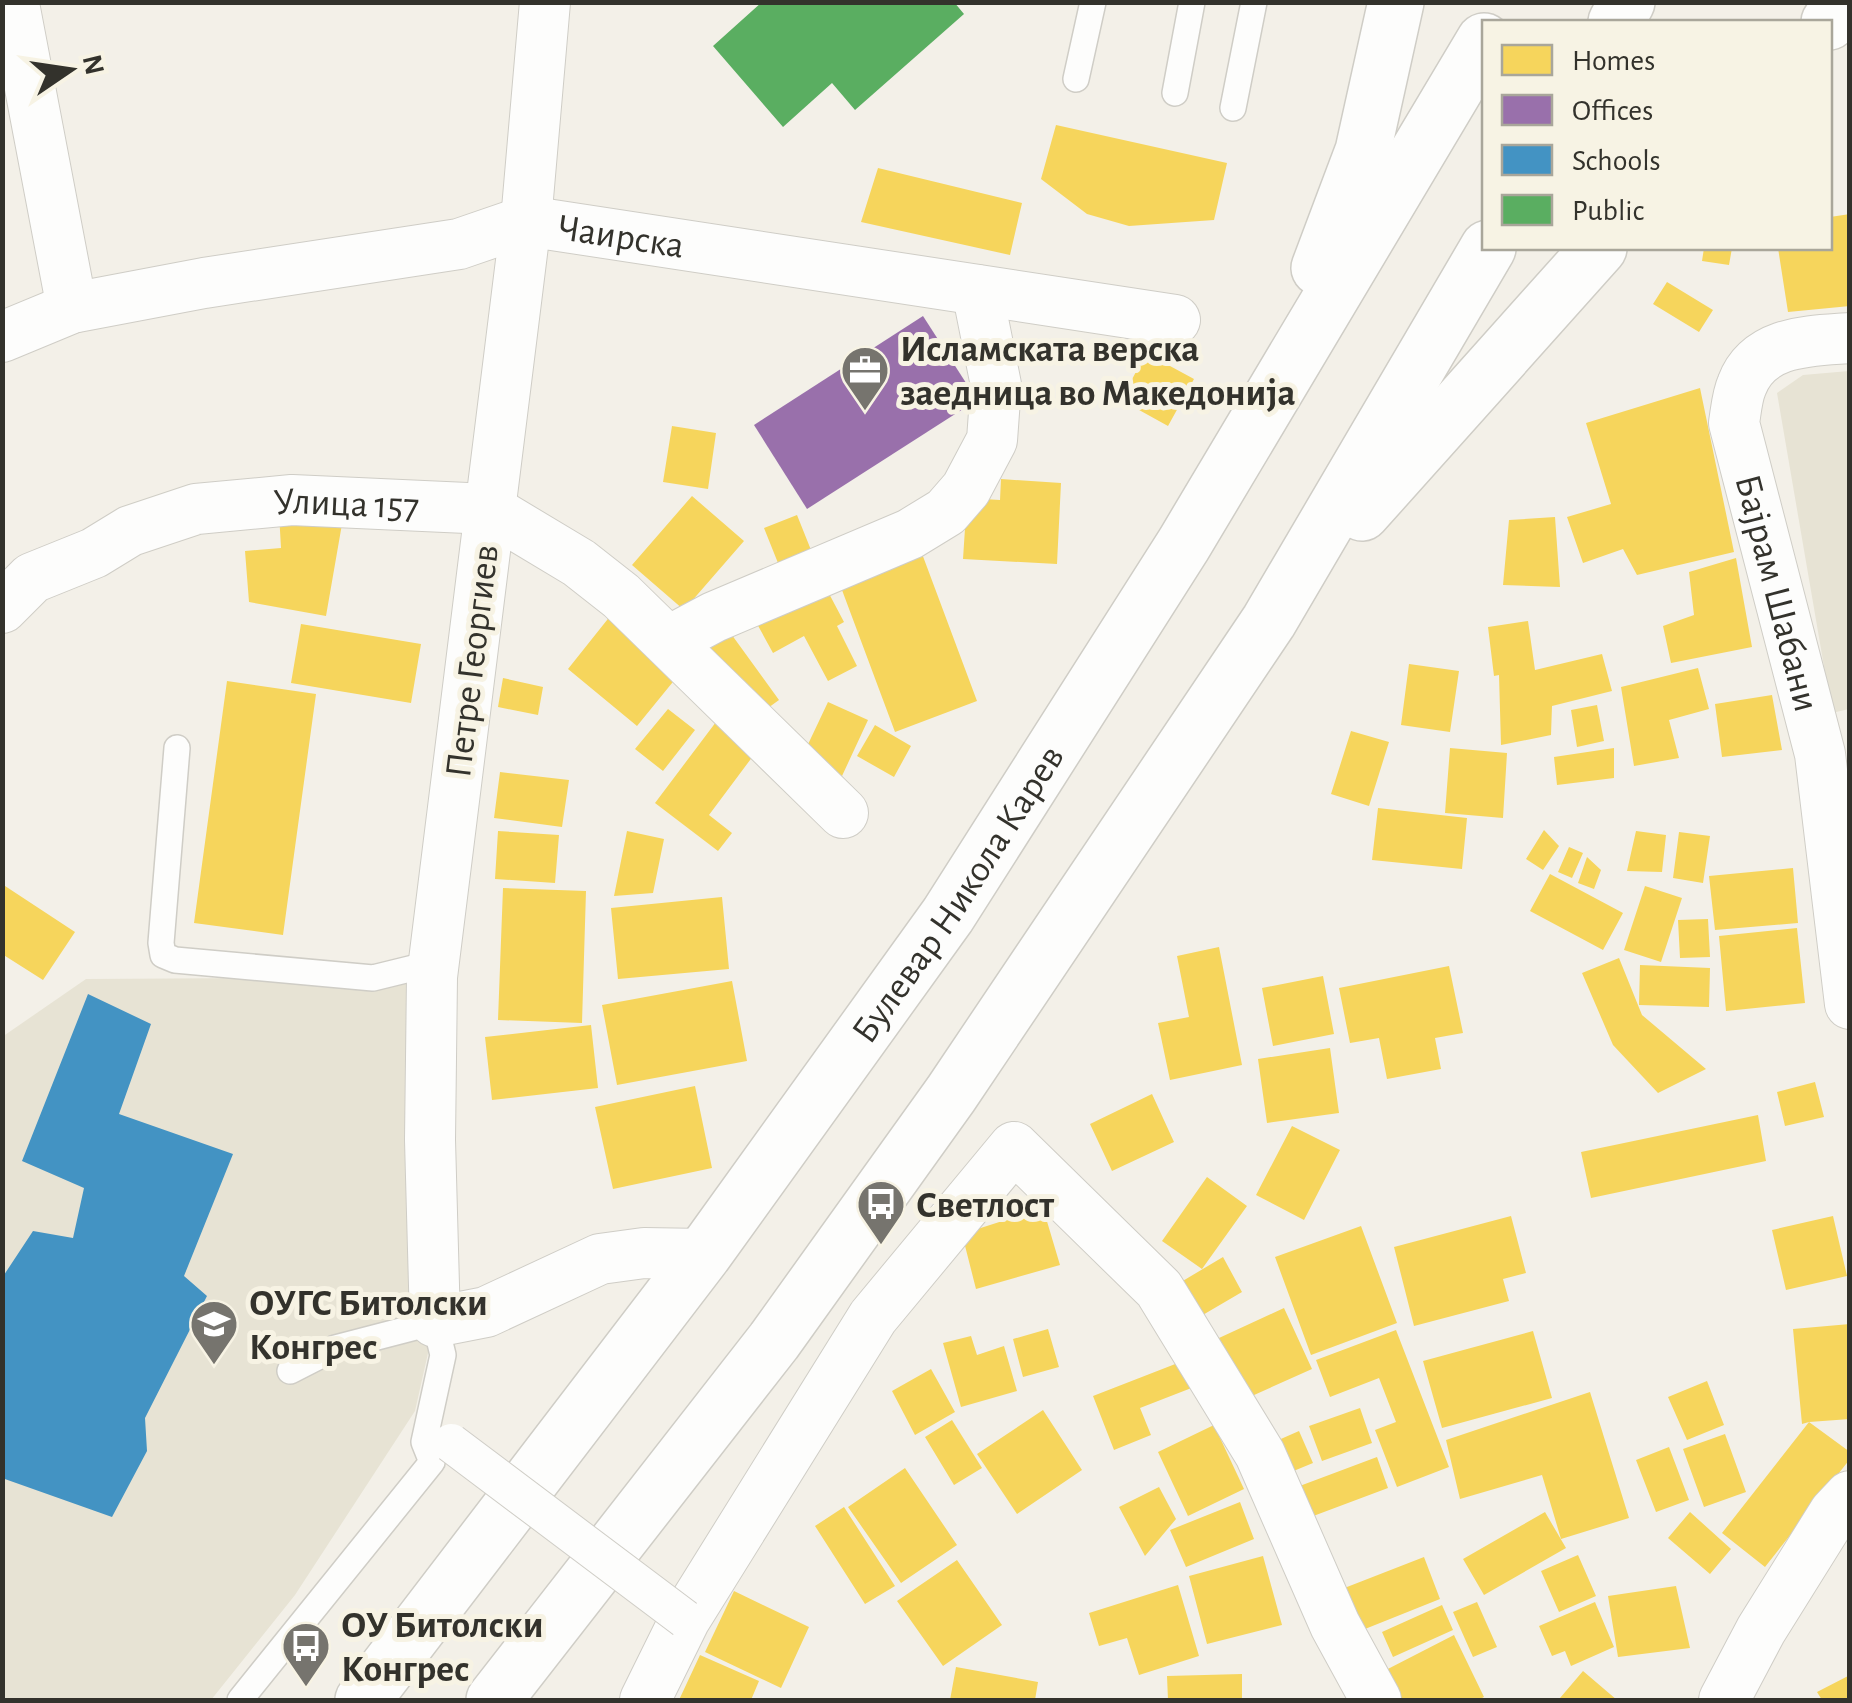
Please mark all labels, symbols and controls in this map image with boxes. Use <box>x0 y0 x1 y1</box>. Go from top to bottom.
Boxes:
north arrow <box>20 20 120 120</box>
legend <box>1482 20 1832 250</box>
text: Homes <box>1572 46 1655 76</box>
text: N <box>77 52 108 77</box>
text: Offices <box>1572 96 1653 126</box>
text: Schools <box>1572 146 1661 176</box>
text: Public <box>1572 196 1645 226</box>
street label: Чаирска <box>555 209 686 266</box>
place label: Исламската верска заедница во Македонија <box>900 331 1296 413</box>
office icon: Исламската верска заедница во Македонија <box>839 344 891 412</box>
street label: Бајрам Шабани <box>1727 471 1825 716</box>
street label: Улица 157 <box>272 483 420 527</box>
street label: Петре Георгиев <box>440 543 506 780</box>
street label: Булевар Никола Карев <box>846 739 1072 1050</box>
bus stop icon: Светлост <box>855 1178 907 1246</box>
place label: Светлост <box>916 1187 1054 1225</box>
place label: ОУГС Битолски Конгрес <box>249 1285 488 1367</box>
school or university icon: ОУГС Битолски Конгрес <box>188 1298 240 1366</box>
place label: ОУ Битолски Конгрес <box>341 1607 544 1689</box>
bus stop icon: ОУ Битолски Конгрес <box>280 1620 332 1688</box>

